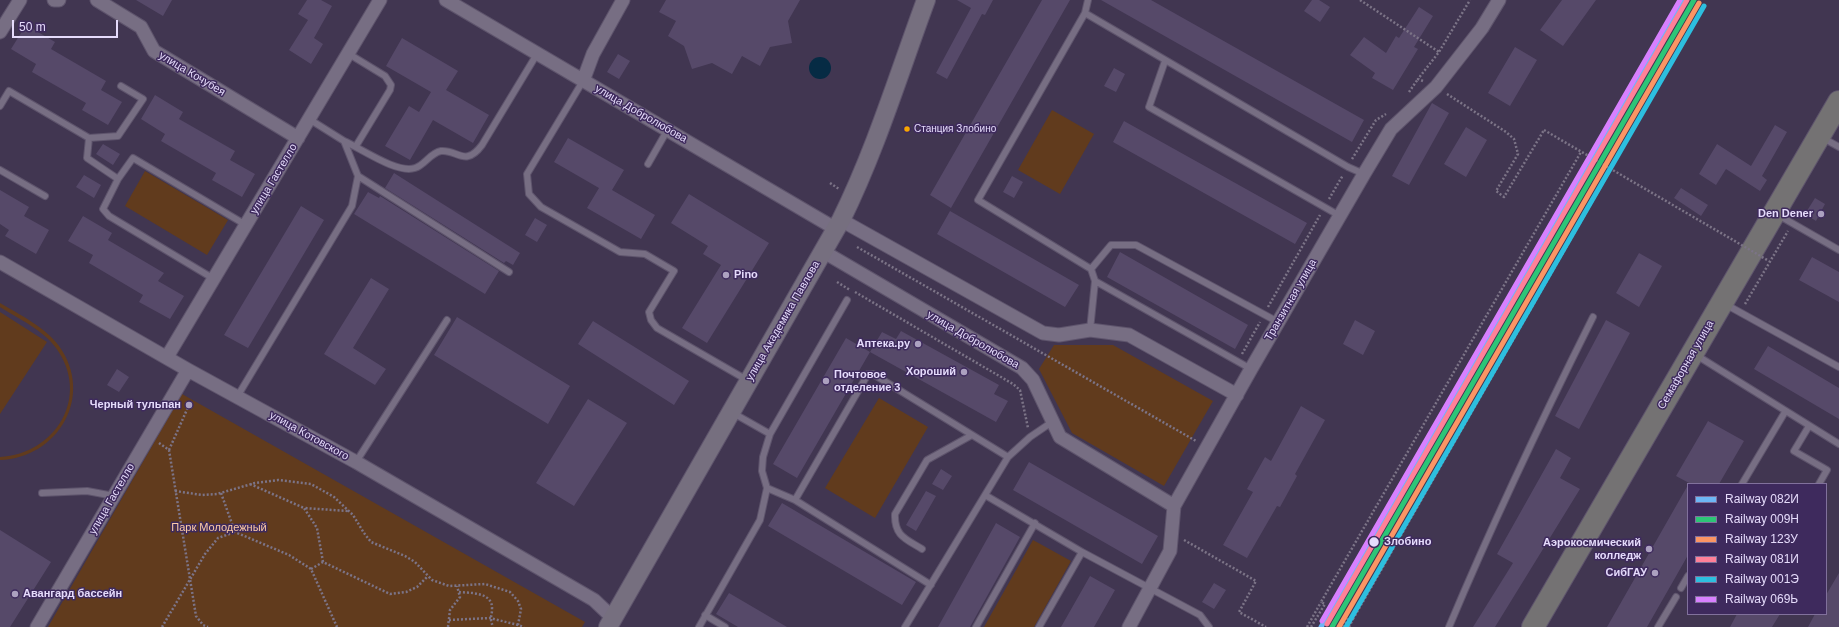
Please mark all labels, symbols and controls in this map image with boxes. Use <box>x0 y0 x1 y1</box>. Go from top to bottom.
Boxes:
scale bar <box>14 12 120 38</box>
text: 50 m <box>19 20 46 34</box>
street label: улица Кочубея <box>156 49 228 99</box>
street label: улица Добролюбова <box>593 82 689 146</box>
place label: Станция Злобино <box>914 123 996 135</box>
marker: Станция Злобино <box>902 124 912 134</box>
street label: улица Гастелло <box>248 141 300 217</box>
place label: Den Dener <box>1758 207 1813 221</box>
marker: Den Dener <box>1816 209 1826 219</box>
street label: Транзитная улица <box>1262 257 1320 343</box>
street label: улица Академика Павлова <box>743 259 823 383</box>
place label: Pino <box>734 268 758 282</box>
marker: Pino <box>721 270 731 280</box>
street label: улица Добролюбова <box>925 308 1021 372</box>
street label: Семафорная улица <box>1655 318 1717 412</box>
place label: Аптека.ру <box>857 337 910 351</box>
marker: Аптека.ру <box>913 339 923 349</box>
place label: Хороший <box>906 365 956 379</box>
marker: Хороший <box>959 367 969 377</box>
place label: Почтовое отделение 3 <box>834 368 900 394</box>
marker: Почтовое отделение 3 <box>821 376 831 386</box>
place label: Черный тульпан <box>90 398 181 412</box>
marker: Черный тульпан <box>184 400 194 410</box>
street label: улица Котовского <box>267 409 351 463</box>
street label: улица Гастелло <box>86 461 138 537</box>
legend <box>1687 483 1827 615</box>
text: Railway 082И <box>1725 492 1799 506</box>
text: Railway 009Н <box>1725 512 1799 526</box>
park label: Парк Молодежный <box>171 521 267 535</box>
text: Railway 123У <box>1725 532 1798 546</box>
marker: Злобино <box>1367 535 1381 549</box>
place label: Злобино <box>1384 535 1431 549</box>
place label: Аэрокосмический колледж <box>1543 536 1641 562</box>
marker: Аэрокосмический колледж <box>1644 544 1654 554</box>
text: Railway 081И <box>1725 552 1799 566</box>
place label: СибГАУ <box>1606 566 1647 580</box>
marker: СибГАУ <box>1650 568 1660 578</box>
text: Railway 001Э <box>1725 572 1799 586</box>
place label: Авангард бассейн <box>23 587 122 601</box>
marker: Авангард бассейн <box>10 589 20 599</box>
text: Railway 069Ь <box>1725 592 1798 606</box>

